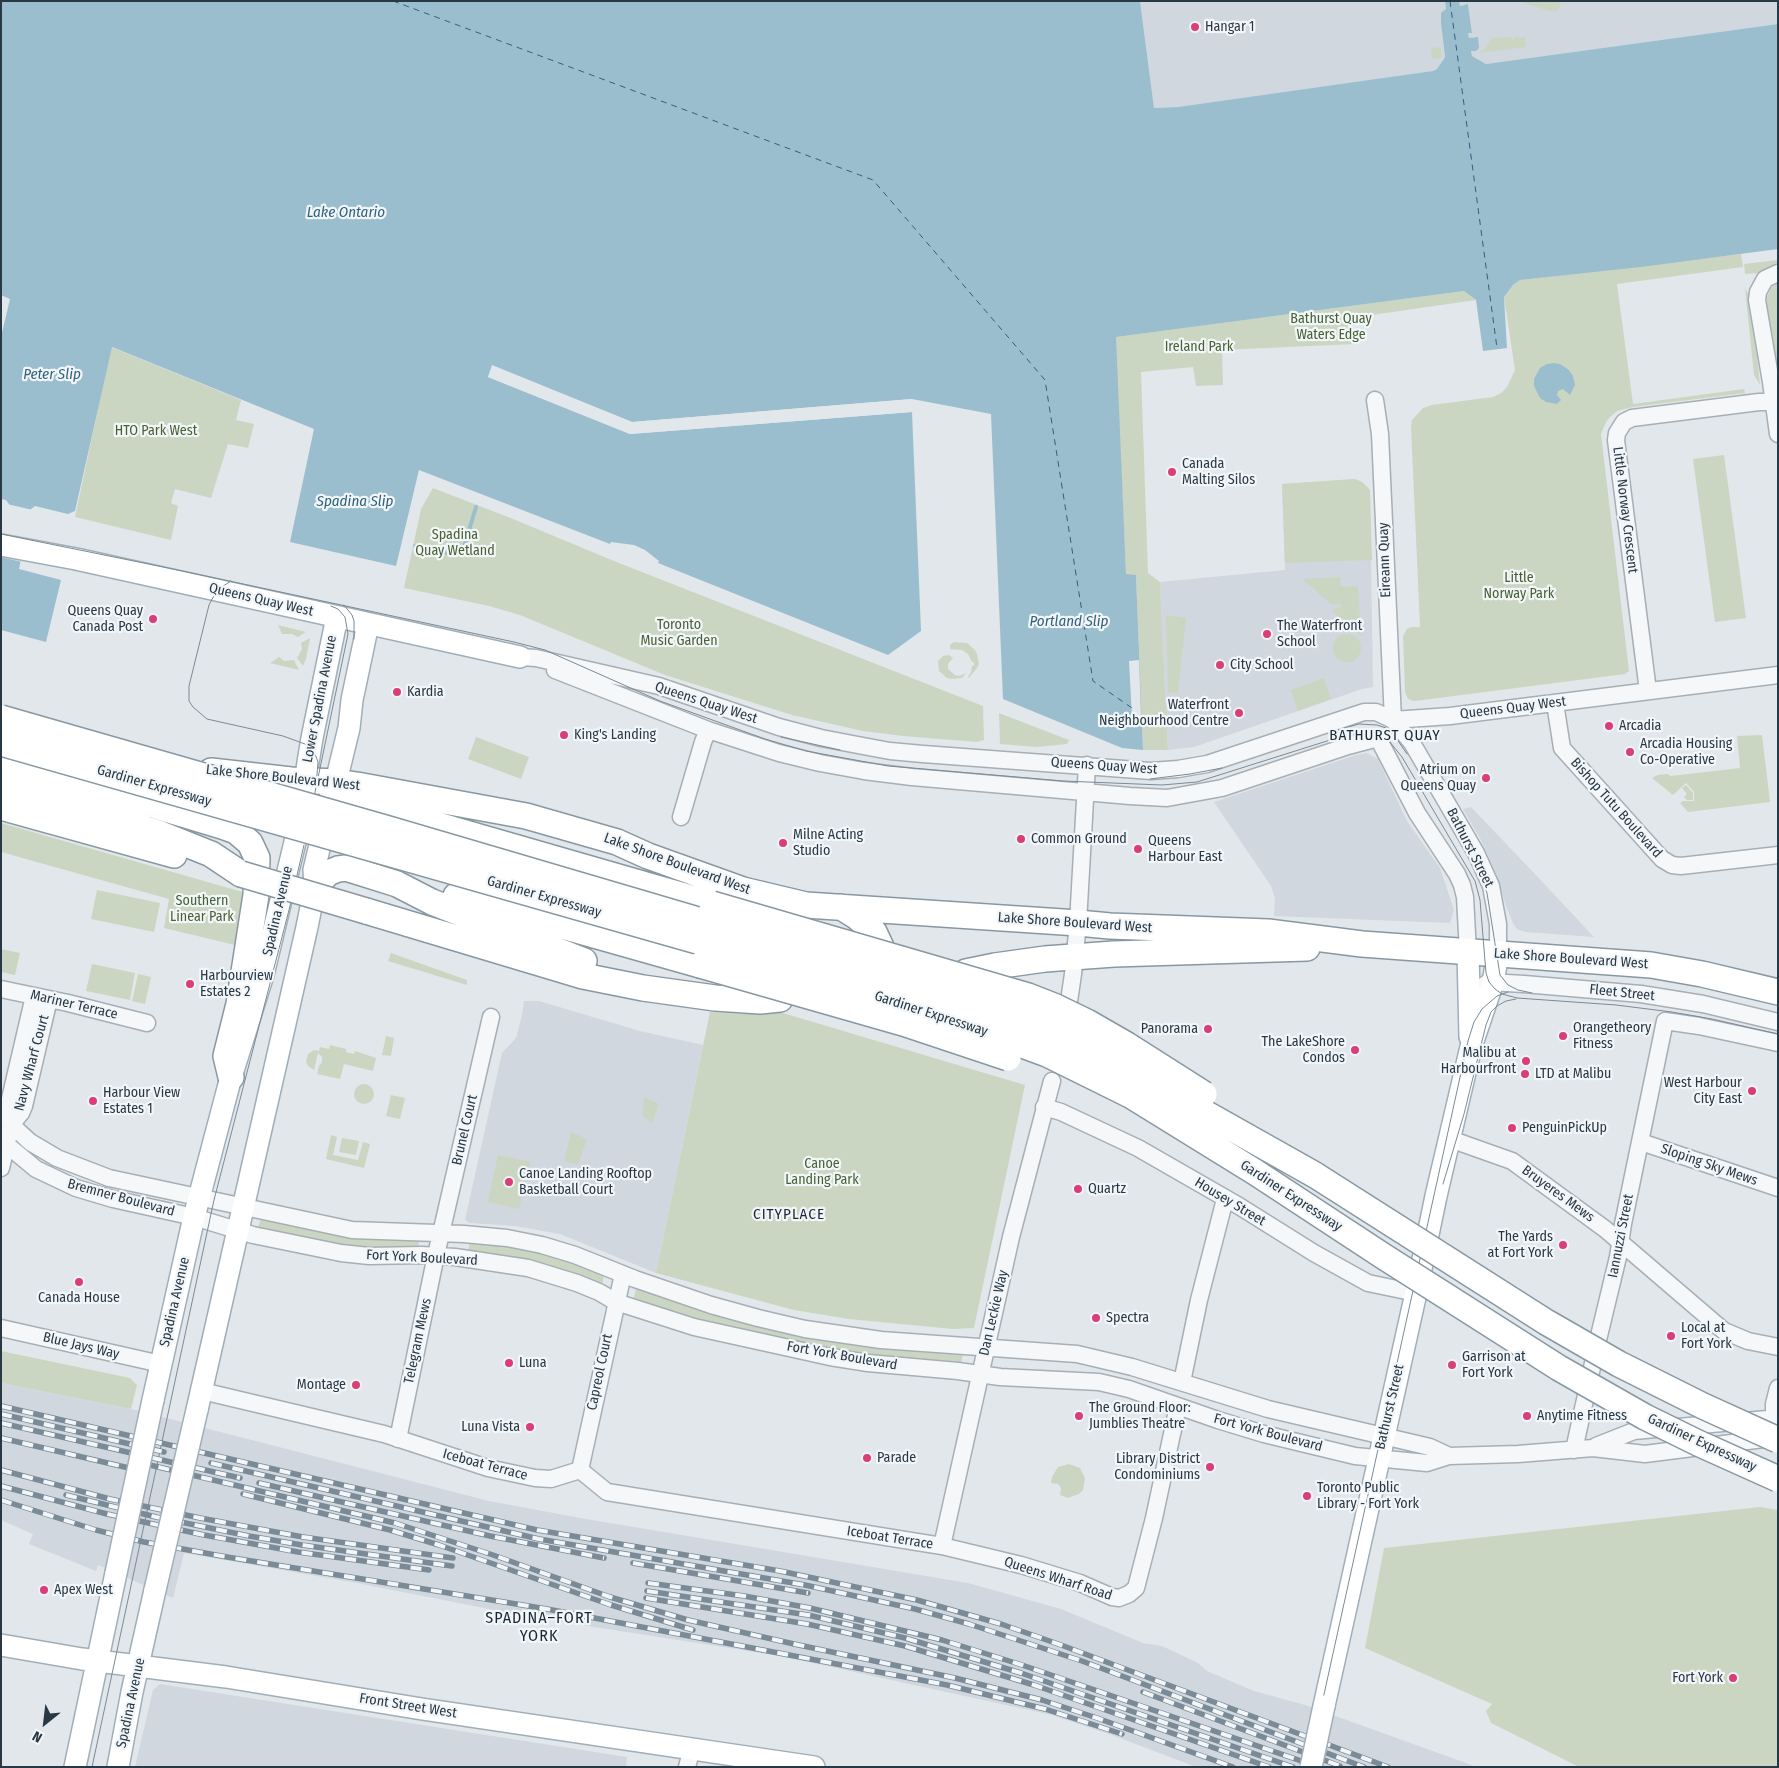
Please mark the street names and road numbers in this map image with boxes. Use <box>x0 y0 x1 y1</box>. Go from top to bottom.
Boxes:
street label: Little Norway Crescent <box>1609 446 1641 574</box>
street label: Eireann Quay <box>1375 522 1395 598</box>
street label: Queens Quay West <box>207 580 315 620</box>
street label: Lower Spadina Avenue <box>299 634 341 764</box>
street label: Queens Quay West <box>653 679 759 727</box>
street label: Queens Quay West <box>1459 693 1567 723</box>
street label: Queens Quay West <box>1050 754 1158 778</box>
street label: Bishop Tutu Boulevard <box>1567 755 1665 861</box>
street label: Gardiner Expressway <box>95 762 213 810</box>
street label: Lake Shore Boulevard West <box>205 762 361 794</box>
street label: Bathurst Street <box>1443 806 1497 890</box>
street label: Lake Shore Boulevard West <box>601 830 753 898</box>
street label: Spadina Avenue <box>259 864 297 958</box>
street label: Gardiner Expressway <box>485 873 603 921</box>
street label: Lake Shore Boulevard West <box>997 909 1153 937</box>
street label: Lake Shore Boulevard West <box>1493 945 1649 973</box>
street label: Fleet Street <box>1588 981 1656 1005</box>
street label: Mariner Terrace <box>29 987 119 1023</box>
street label: Gardiner Expressway <box>872 988 990 1040</box>
street label: Navy Wharf Court <box>11 1013 53 1113</box>
street label: Brunel Court <box>449 1093 481 1167</box>
street label: Sloping Sky Mews <box>1658 1141 1760 1189</box>
street label: Gardiner Expressway <box>1237 1157 1345 1235</box>
street label: Bruyeres Mews <box>1518 1162 1598 1226</box>
street label: Housey Street <box>1191 1174 1269 1230</box>
street label: Bremner Boulevard <box>66 1176 176 1220</box>
street label: Iannuzzi Street <box>1605 1193 1637 1279</box>
street label: Fort York Boulevard <box>366 1247 478 1269</box>
street label: Spadina Avenue <box>156 1255 194 1349</box>
street label: Dan Leckie Way <box>976 1268 1012 1358</box>
street label: Telegram Mews <box>401 1297 435 1385</box>
street label: Blue Jays Way <box>41 1329 121 1363</box>
street label: Capreol Court <box>584 1332 616 1412</box>
street label: Fort York Boulevard <box>786 1338 898 1374</box>
street label: Bathurst Street <box>1372 1363 1408 1451</box>
street label: Fort York Boulevard <box>1212 1410 1324 1456</box>
street label: Gardiner Expressway <box>1645 1410 1759 1476</box>
street label: Iceboat Terrace <box>441 1446 529 1484</box>
street label: Iceboat Terrace <box>846 1523 934 1553</box>
street label: Queens Wharf Road <box>1002 1554 1114 1604</box>
street label: Spadina Avenue <box>113 1656 149 1750</box>
street label: Front Street West <box>358 1690 458 1722</box>

